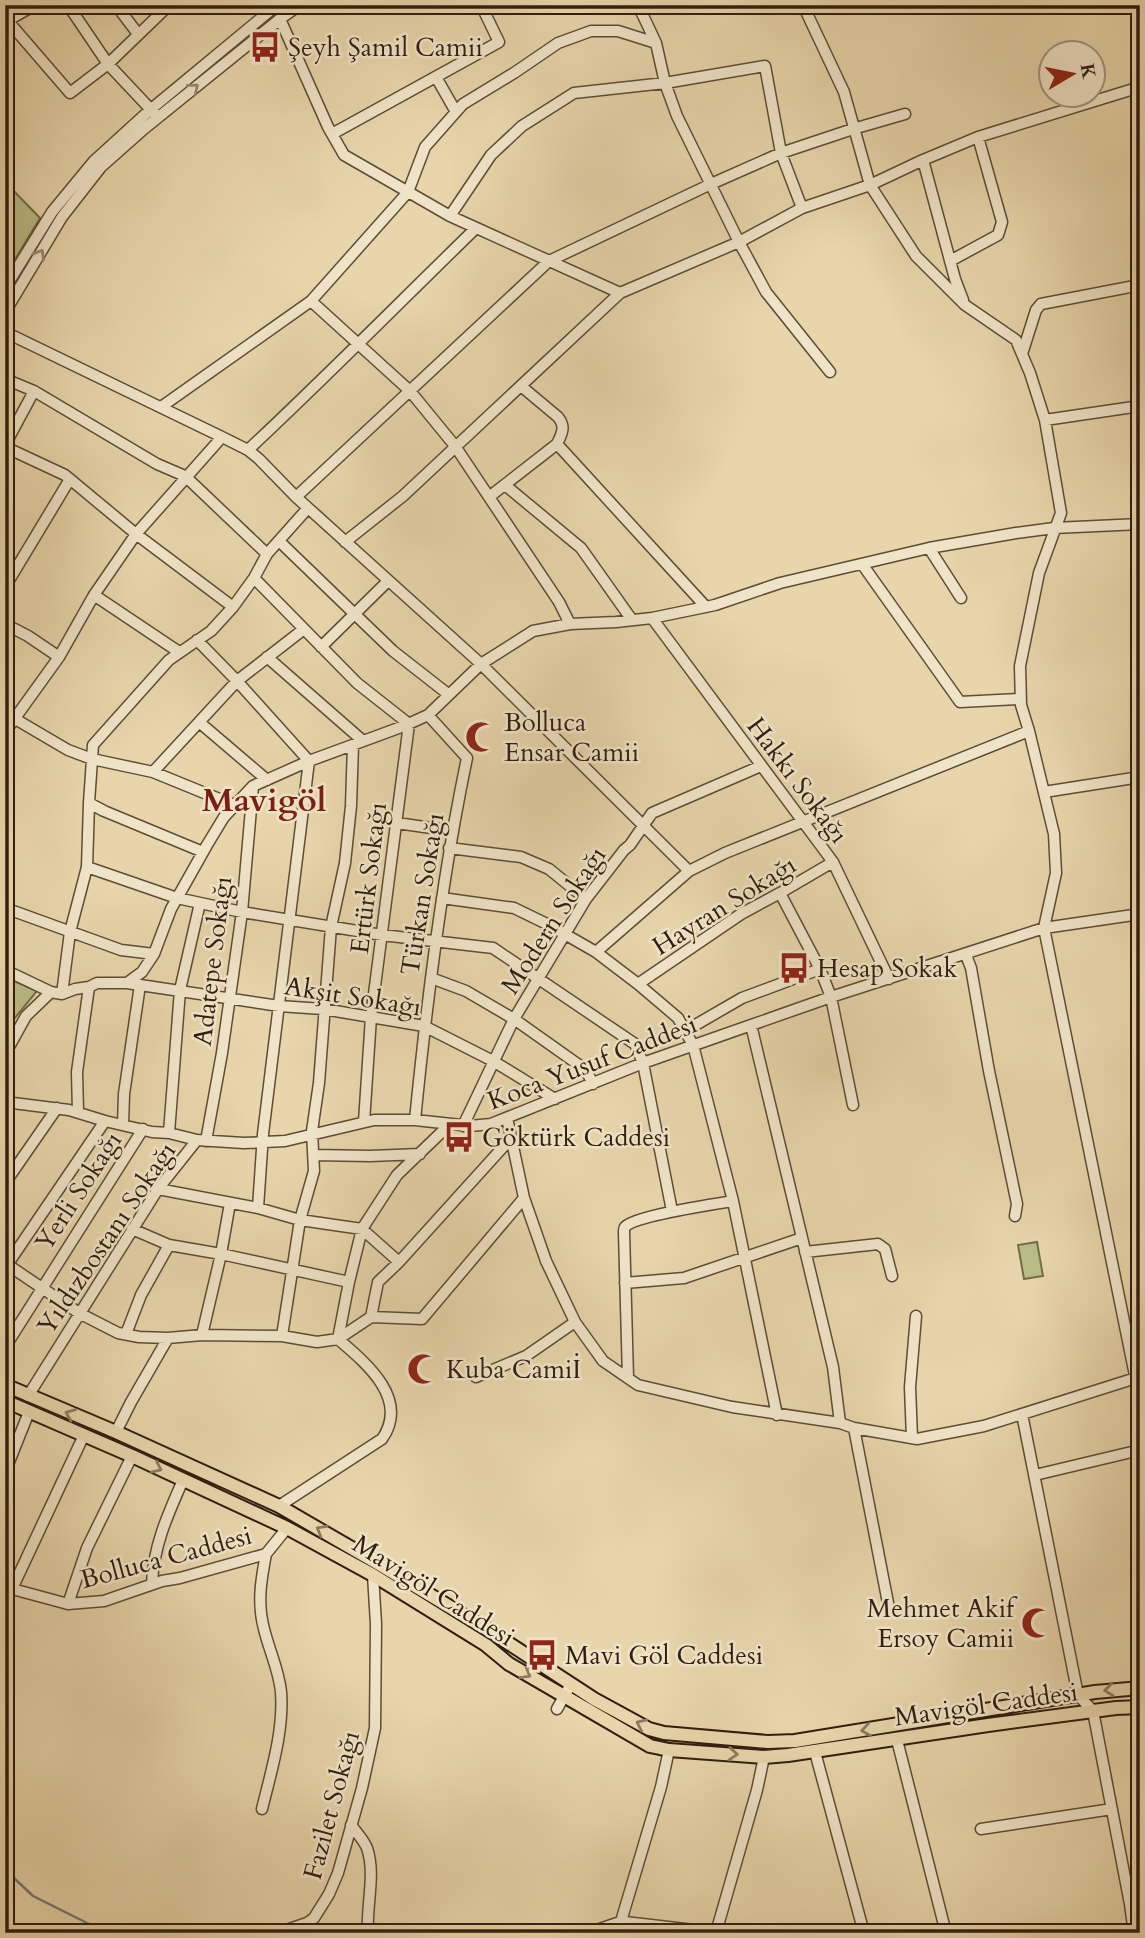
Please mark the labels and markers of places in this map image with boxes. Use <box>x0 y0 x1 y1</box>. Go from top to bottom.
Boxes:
bus stop icon: Şeyh Şamil Camii <box>248 30 282 64</box>
place label: Şeyh Şamil Camii <box>288 30 483 65</box>
place label: Bolluca Ensar Camii <box>504 705 639 770</box>
mosque icon: Bolluca Ensar Camii <box>464 720 498 754</box>
bus stop icon: Hesap Sokak <box>777 951 811 985</box>
place label: Hesap Sokak <box>817 951 958 986</box>
bus stop icon: Göktürk Caddesi <box>442 1120 476 1154</box>
place label: Göktürk Caddesi <box>482 1120 670 1155</box>
mosque icon: Kuba Camiİ <box>406 1352 440 1386</box>
place label: Kuba Camiİ <box>446 1352 581 1387</box>
place label: Mehmet Akif Ersoy Camii <box>867 1591 1018 1656</box>
mosque icon: Mehmet Akif Ersoy Camii <box>1020 1606 1054 1640</box>
bus stop icon: Mavi Göl Caddesi <box>525 1638 559 1672</box>
place label: Mavi Göl Caddesi <box>565 1638 763 1673</box>

